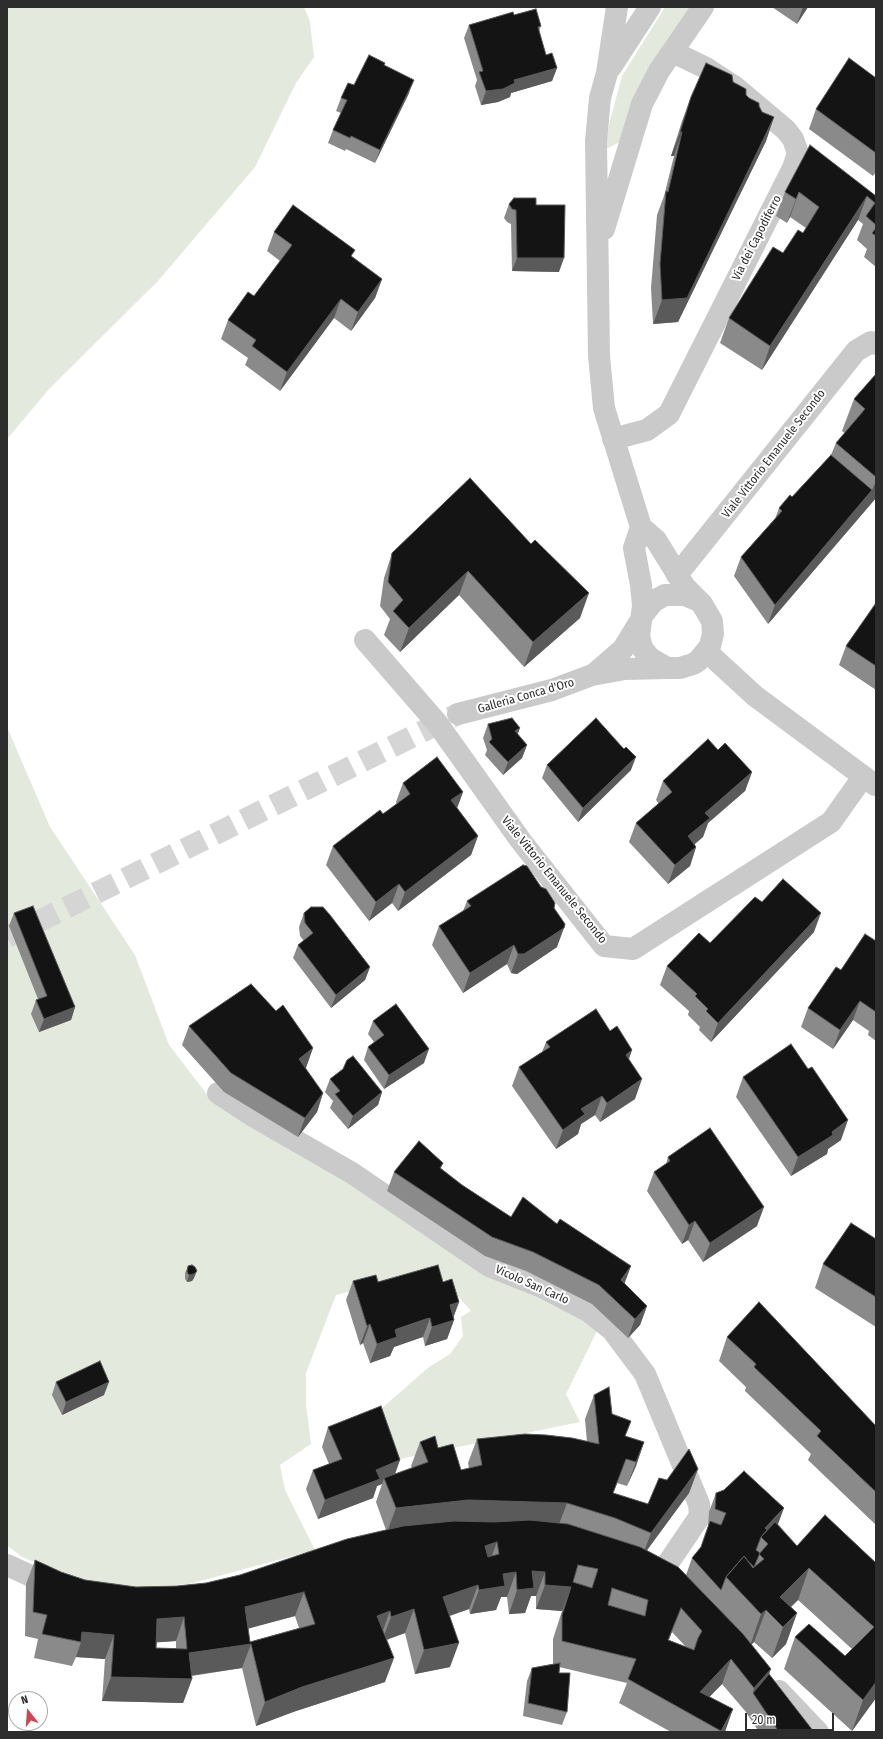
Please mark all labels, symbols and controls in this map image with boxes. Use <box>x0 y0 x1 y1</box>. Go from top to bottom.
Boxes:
street label: Via dei Capodiferro <box>729 193 785 283</box>
street label: Viale Vittorio Emanuele Secondo <box>719 387 829 521</box>
street label: Galleria Conca d'Oro <box>476 675 576 717</box>
street label: Viale Vittorio Emanuele Secondo <box>498 814 610 946</box>
street label: Vicolo San Carlo <box>493 1262 571 1308</box>
north arrow <box>8 1691 48 1731</box>
text: N <box>20 1693 30 1707</box>
scale bar <box>747 1705 836 1731</box>
text: 20 m <box>752 1713 776 1727</box>

